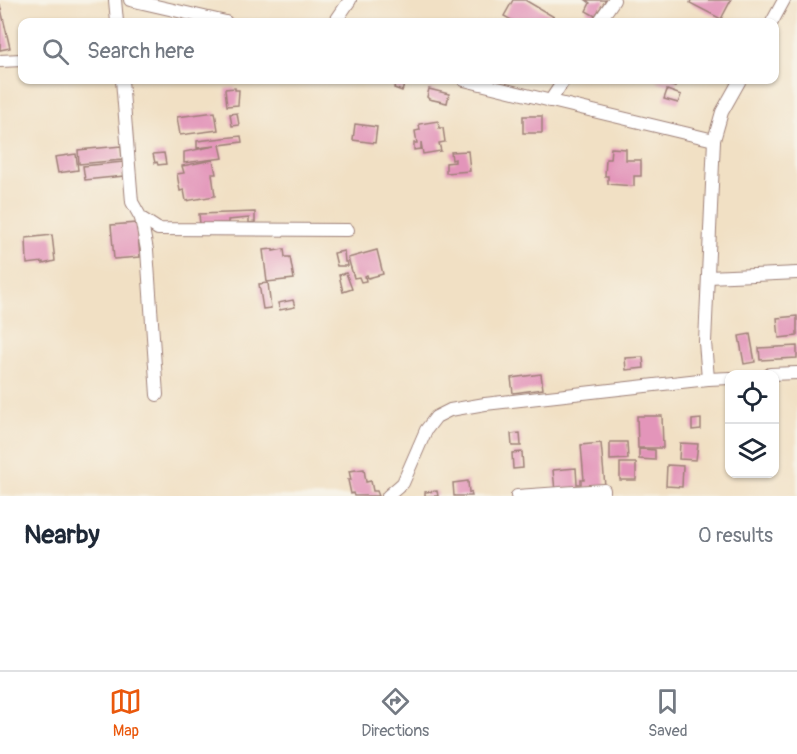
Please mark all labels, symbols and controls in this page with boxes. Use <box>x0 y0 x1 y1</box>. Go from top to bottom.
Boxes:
search box <box>18 18 779 84</box>
icon: search <box>39 35 72 68</box>
text: Search here <box>87 37 194 65</box>
map controls <box>725 370 779 478</box>
button: locate <box>725 370 779 424</box>
button: layers <box>725 424 779 478</box>
text: Nearby <box>24 519 100 551</box>
text: 0 results <box>698 523 773 548</box>
tab: Map <box>109 685 142 741</box>
tab: Directions <box>361 685 429 741</box>
tab: Saved <box>648 685 688 741</box>

